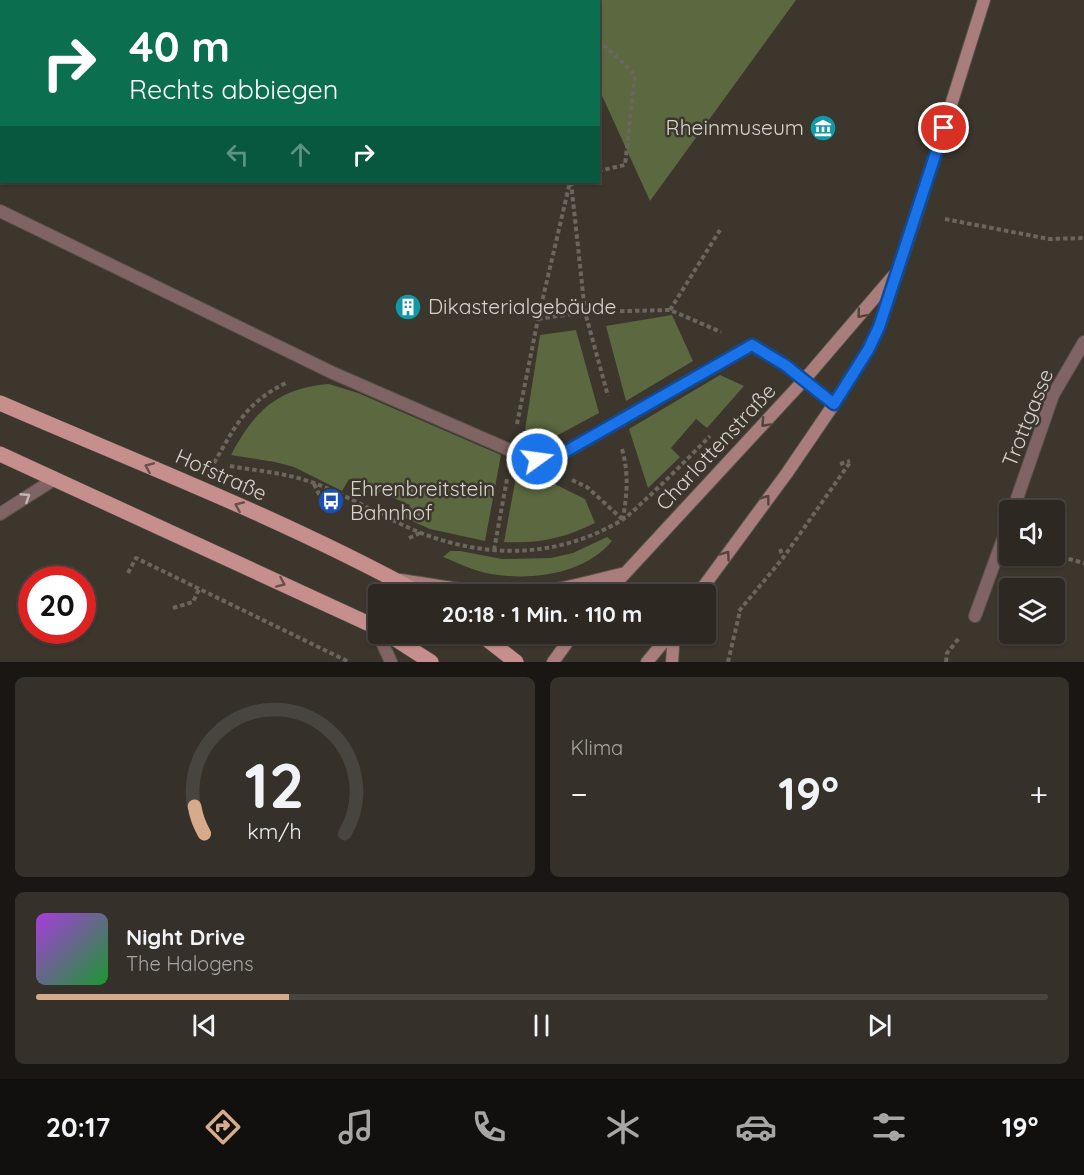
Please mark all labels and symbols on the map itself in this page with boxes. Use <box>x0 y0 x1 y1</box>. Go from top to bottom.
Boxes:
pin <box>918 102 969 153</box>
museum icon: Rheinmuseum <box>808 113 838 143</box>
place label: Rheinmuseum <box>666 114 804 140</box>
building icon: Dikasterialgebäude <box>393 292 423 322</box>
place label: Dikasterialgebäude <box>428 293 616 319</box>
one-way arrow <box>857 307 868 318</box>
street label: Trottgasse <box>996 365 1058 470</box>
street label: Charlottenstraße <box>650 377 781 515</box>
one-way arrow <box>761 417 772 427</box>
position arrow <box>505 427 569 491</box>
street label: Hofstraße <box>172 442 271 506</box>
one-way arrow <box>145 463 156 475</box>
place label: Ehrenbreitstein Bahnhof <box>350 475 495 525</box>
bus stop icon: Ehrenbreitstein Bahnhof <box>316 486 346 516</box>
one-way arrow <box>20 493 31 504</box>
one-way arrow <box>759 495 770 506</box>
one-way arrow <box>234 501 245 513</box>
one-way arrow <box>719 551 730 562</box>
speed limit sign: 20 <box>18 566 96 644</box>
one-way arrow <box>275 576 286 588</box>

